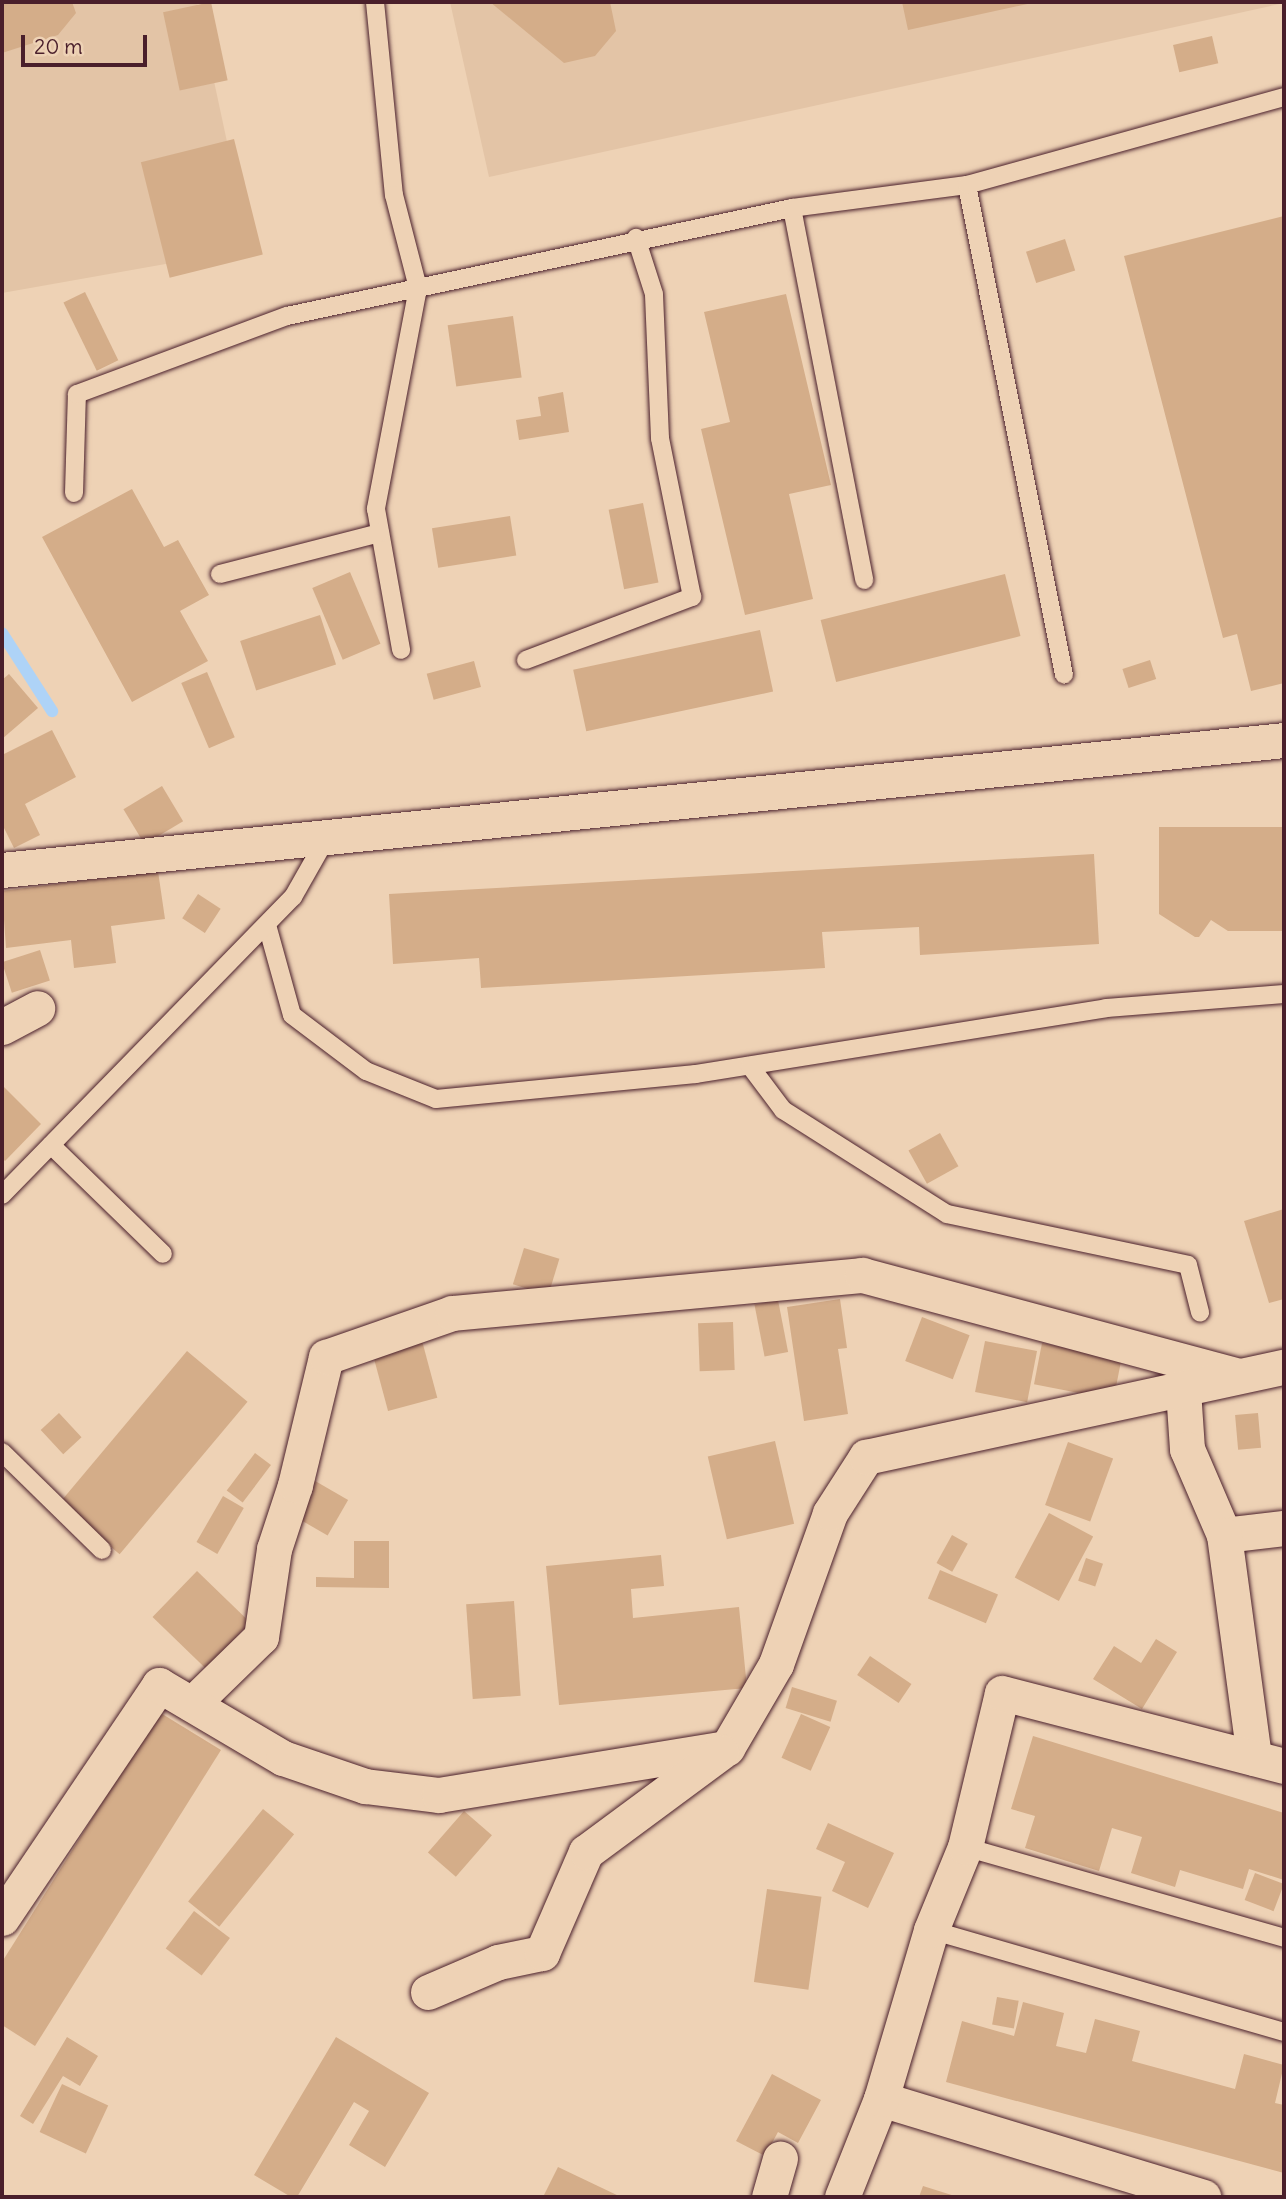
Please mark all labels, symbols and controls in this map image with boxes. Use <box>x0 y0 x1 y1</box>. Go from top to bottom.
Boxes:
scale bar <box>24 21 150 65</box>
text: 20 m <box>34 33 83 60</box>

